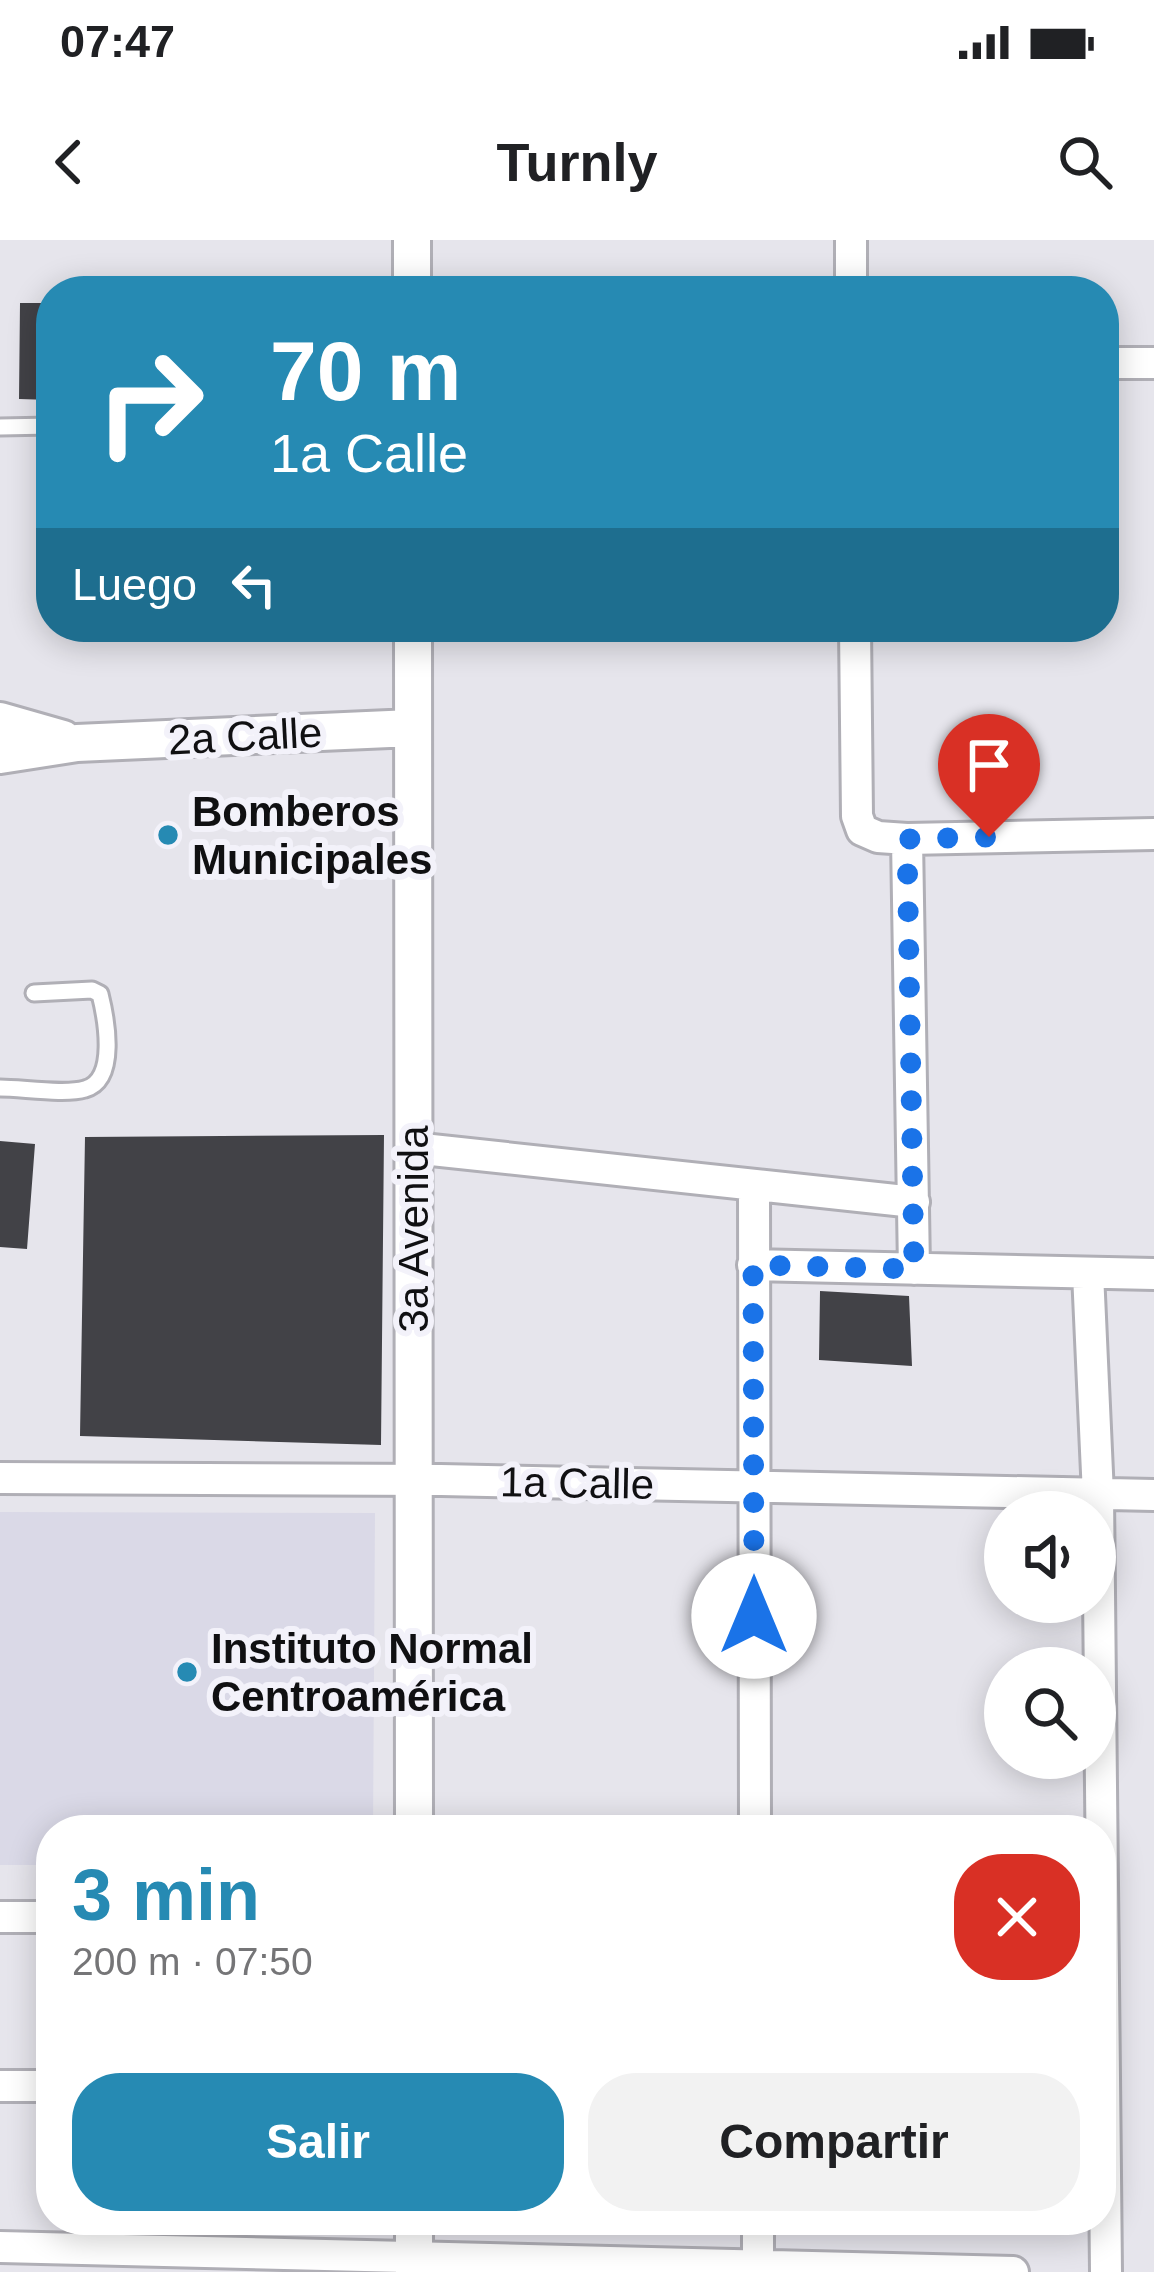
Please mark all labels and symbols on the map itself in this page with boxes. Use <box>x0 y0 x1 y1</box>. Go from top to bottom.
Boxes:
street label: 2a Calle <box>167 708 323 764</box>
pin <box>938 714 1040 837</box>
place label: Bomberos Municipales <box>192 788 432 883</box>
marker: Bomberos Municipales <box>155 822 181 848</box>
street label: 3a Avenida <box>390 1125 437 1333</box>
street label: 1a Calle <box>500 1458 654 1508</box>
position arrow <box>691 1553 817 1679</box>
place label: Instituto Normal Centroamérica <box>211 1625 533 1720</box>
marker: Instituto Normal Centroamérica <box>174 1659 200 1685</box>

